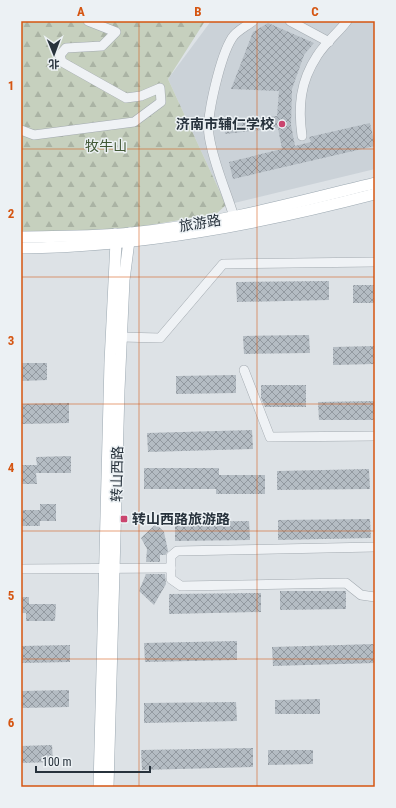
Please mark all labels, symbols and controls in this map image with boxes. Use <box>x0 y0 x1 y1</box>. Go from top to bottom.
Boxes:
text: A <box>77 4 85 19</box>
text: B <box>194 4 202 19</box>
text: C <box>311 4 319 19</box>
north arrow <box>34 34 74 74</box>
text: 北 <box>49 57 60 70</box>
text: 1 <box>8 78 14 93</box>
place label: 济南市辅仁学校 <box>176 116 274 132</box>
marker: 济南市辅仁学校 <box>277 119 287 129</box>
park label: 牧牛山 <box>85 138 127 154</box>
text: 2 <box>8 206 15 221</box>
street label: 旅游路 <box>178 212 222 234</box>
text: 3 <box>8 333 14 348</box>
street label: 转山西路 <box>109 446 125 502</box>
text: 4 <box>8 460 15 475</box>
place label: 转山西路旅游路 <box>132 511 230 527</box>
marker: 转山西路旅游路 <box>119 514 129 524</box>
text: 5 <box>8 588 15 603</box>
text: 6 <box>8 715 15 730</box>
scale bar <box>36 748 150 774</box>
text: 100 m <box>42 755 72 769</box>

